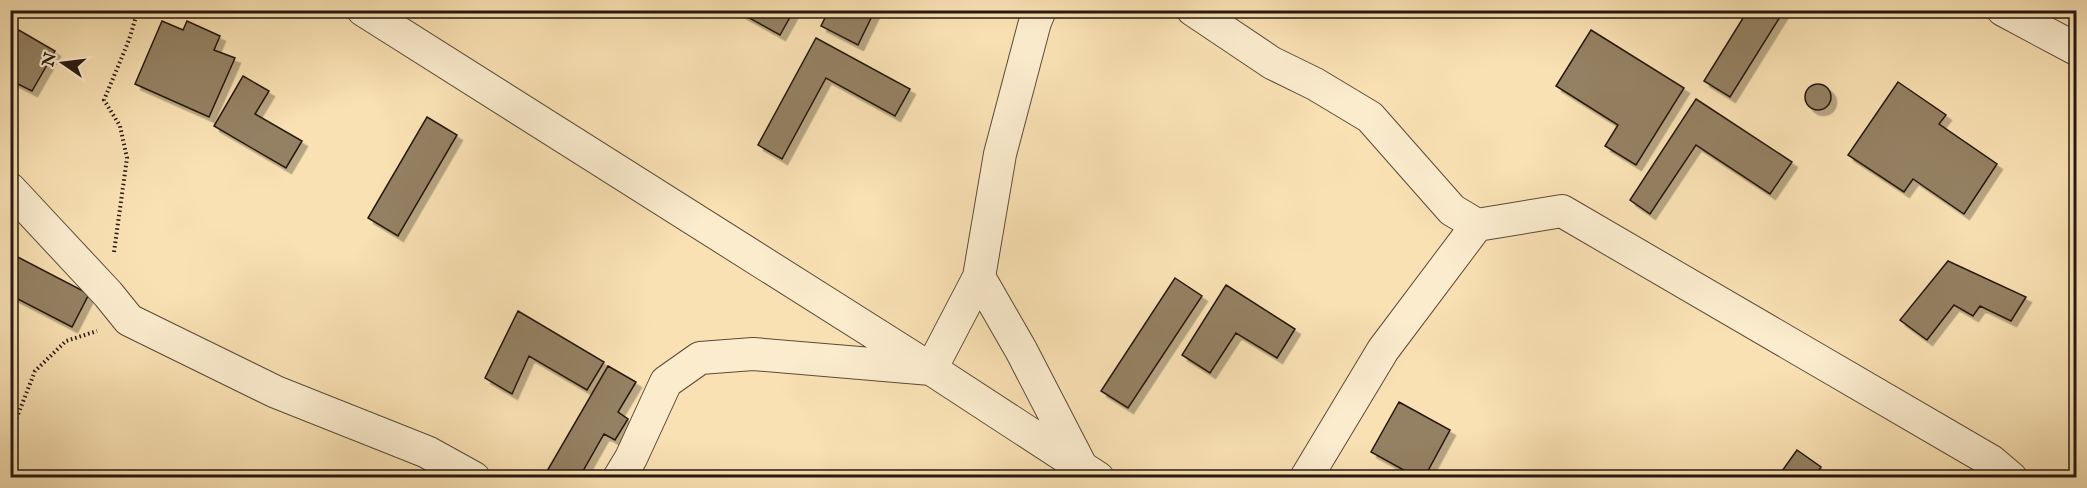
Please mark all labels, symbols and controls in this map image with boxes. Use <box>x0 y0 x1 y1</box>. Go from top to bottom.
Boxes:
north arrow <box>33 33 93 93</box>
text: N <box>39 51 62 70</box>

